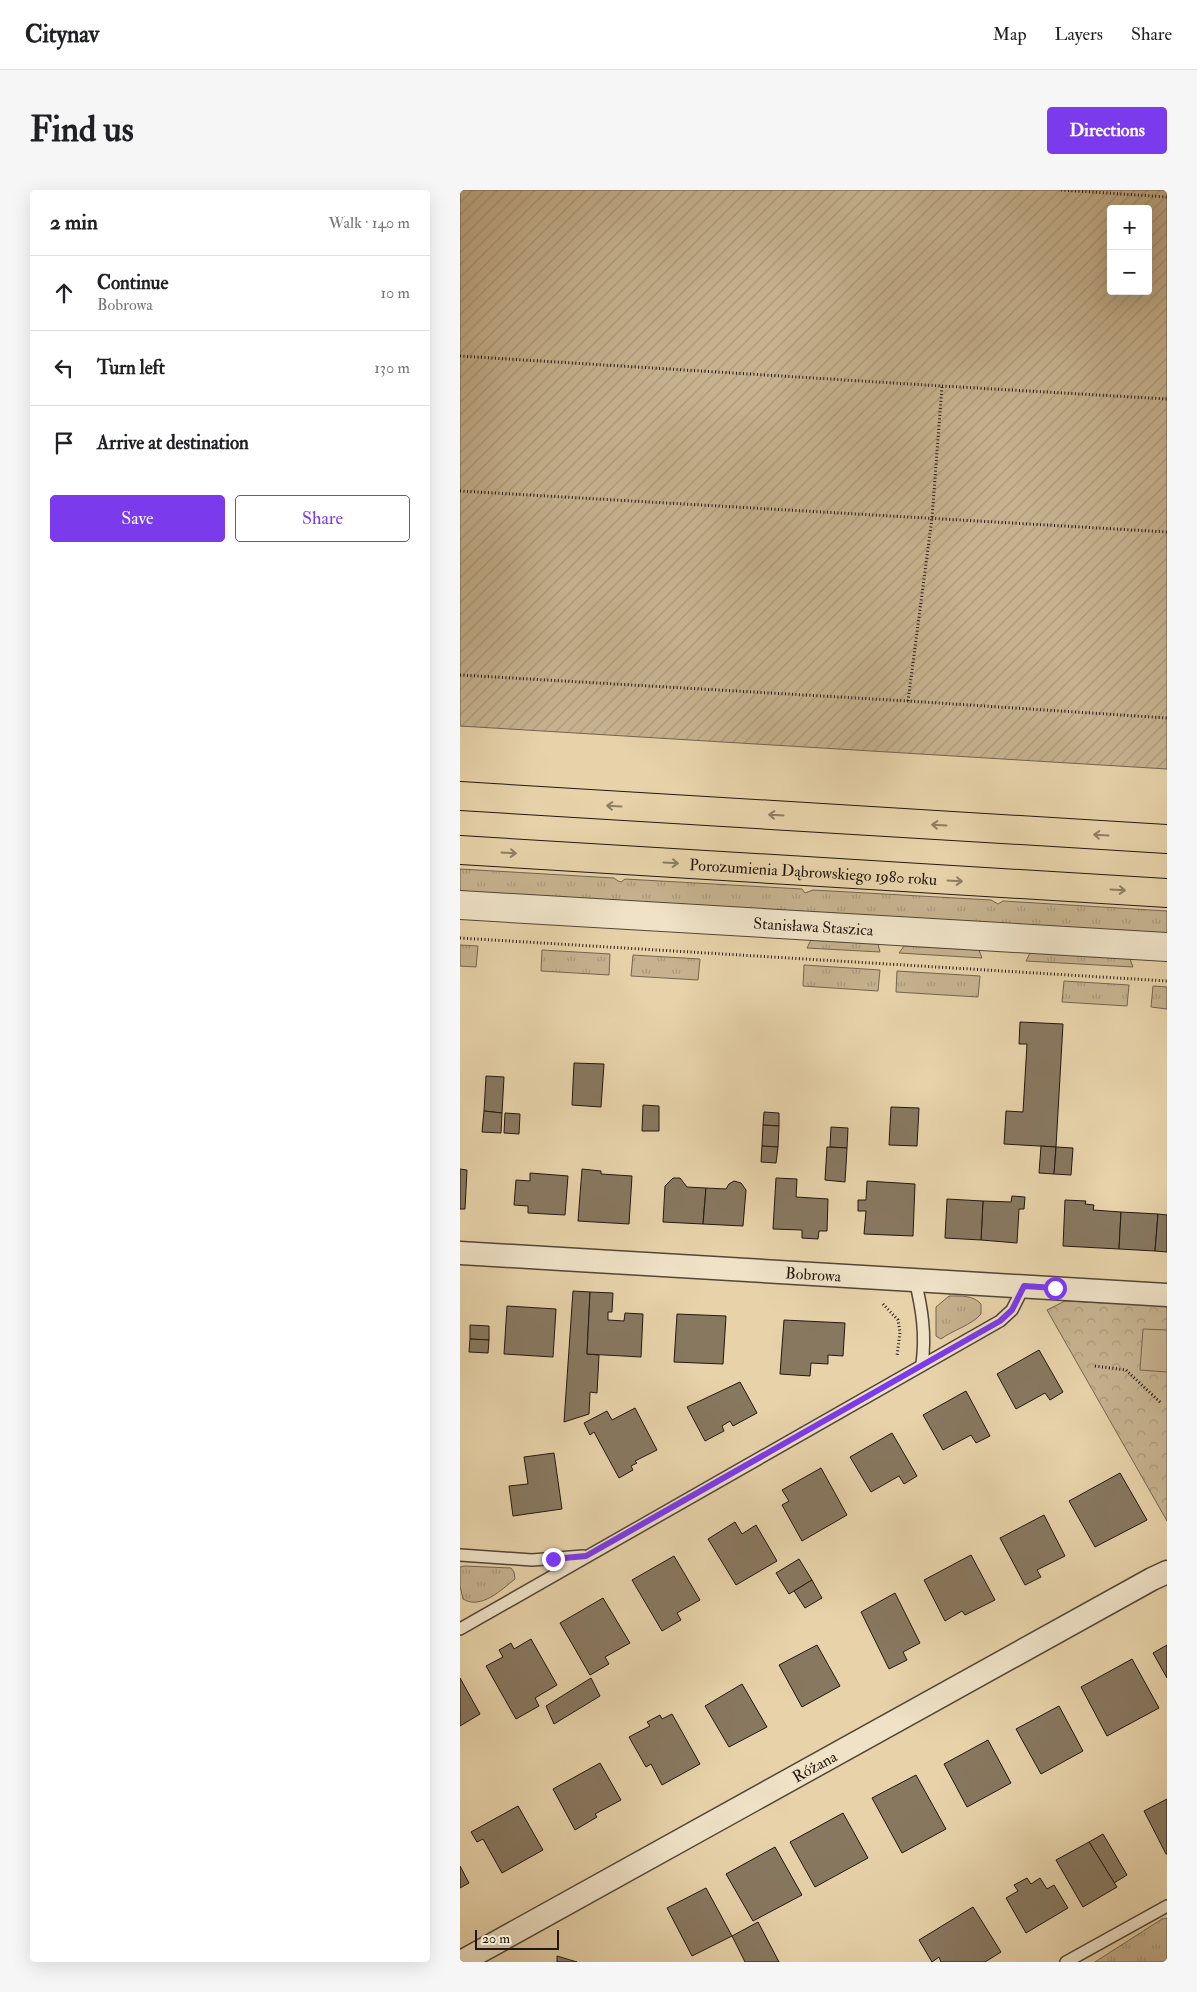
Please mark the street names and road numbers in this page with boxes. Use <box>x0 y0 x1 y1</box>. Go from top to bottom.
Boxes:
street label: Porozumienia Dąbrowskiego 1980 roku <box>689 855 938 890</box>
street label: Stanisława Staszica <box>753 913 874 941</box>
street label: Bobrowa <box>785 1263 842 1287</box>
street label: Różana <box>789 1746 841 1787</box>

